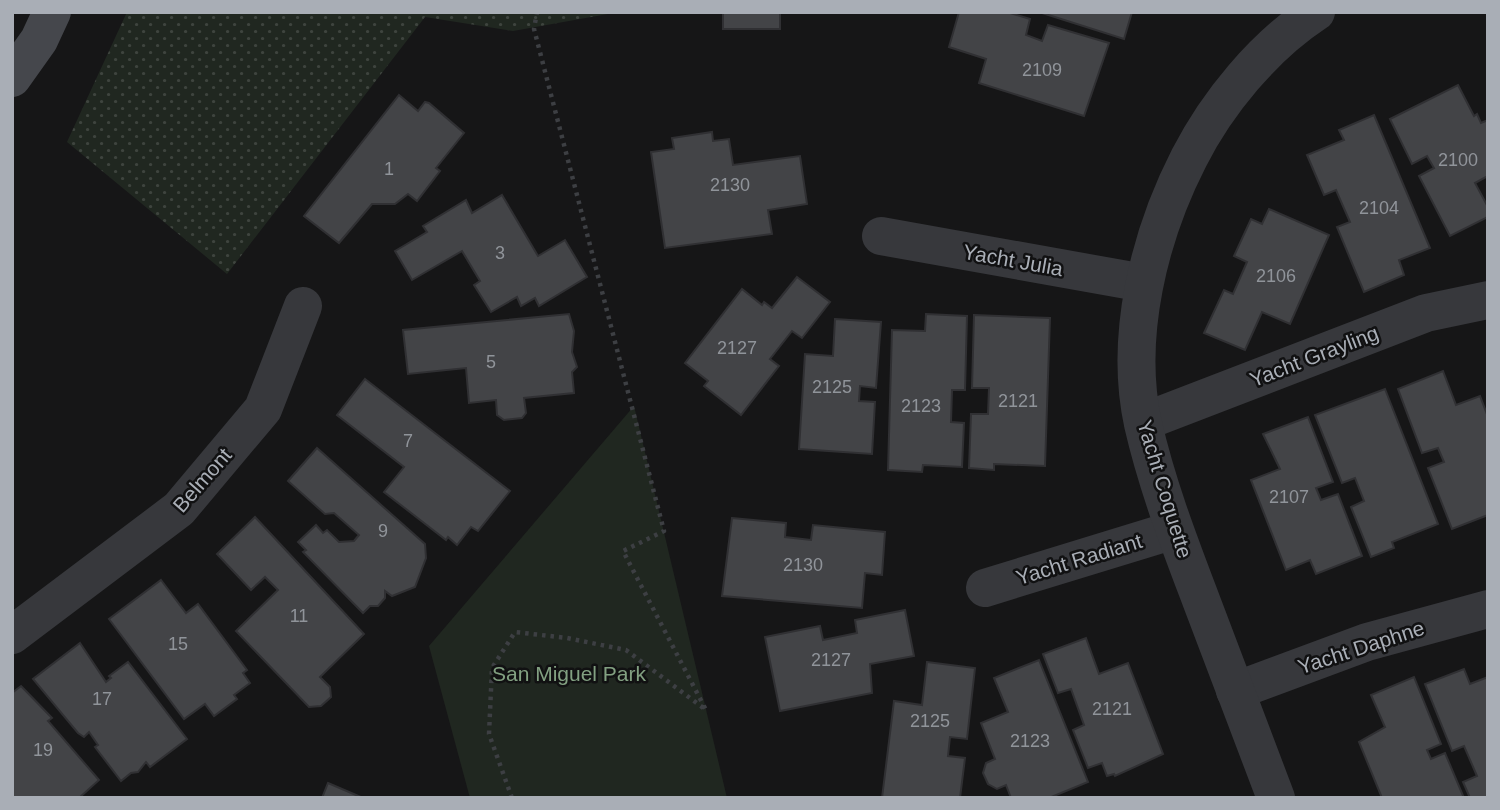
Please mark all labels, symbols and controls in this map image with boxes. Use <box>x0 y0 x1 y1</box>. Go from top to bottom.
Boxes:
house number: 2109 <box>1022 60 1062 80</box>
house number: 2100 <box>1438 150 1478 170</box>
house number: 1 <box>384 159 394 179</box>
house number: 2130 <box>710 175 750 195</box>
house number: 2104 <box>1359 198 1399 218</box>
street label: Yacht Julia <box>961 240 1065 280</box>
house number: 3 <box>495 243 505 263</box>
house number: 2106 <box>1256 266 1296 286</box>
street label: Yacht Grayling <box>1246 321 1382 391</box>
house number: 2127 <box>717 338 757 358</box>
house number: 5 <box>486 352 496 372</box>
house number: 2125 <box>812 377 852 397</box>
house number: 2121 <box>998 391 1038 411</box>
house number: 2123 <box>901 396 941 416</box>
street label: Yacht Coquette <box>1133 417 1197 561</box>
house number: 7 <box>403 431 413 451</box>
street label: Belmont <box>168 443 236 517</box>
house number: 2107 <box>1269 487 1309 507</box>
house number: 9 <box>378 521 388 541</box>
street label: Yacht Radiant <box>1013 529 1145 589</box>
house number: 2130 <box>783 555 823 575</box>
house number: 11 <box>290 606 308 626</box>
street label: Yacht Daphne <box>1295 616 1427 678</box>
house number: 15 <box>168 634 188 654</box>
house number: 2127 <box>811 650 851 670</box>
park label: San Miguel Park <box>492 662 647 685</box>
house number: 17 <box>92 689 112 709</box>
house number: 2121 <box>1092 699 1132 719</box>
house number: 2125 <box>910 711 950 731</box>
house number: 2123 <box>1010 731 1050 751</box>
house number: 19 <box>33 740 53 760</box>

